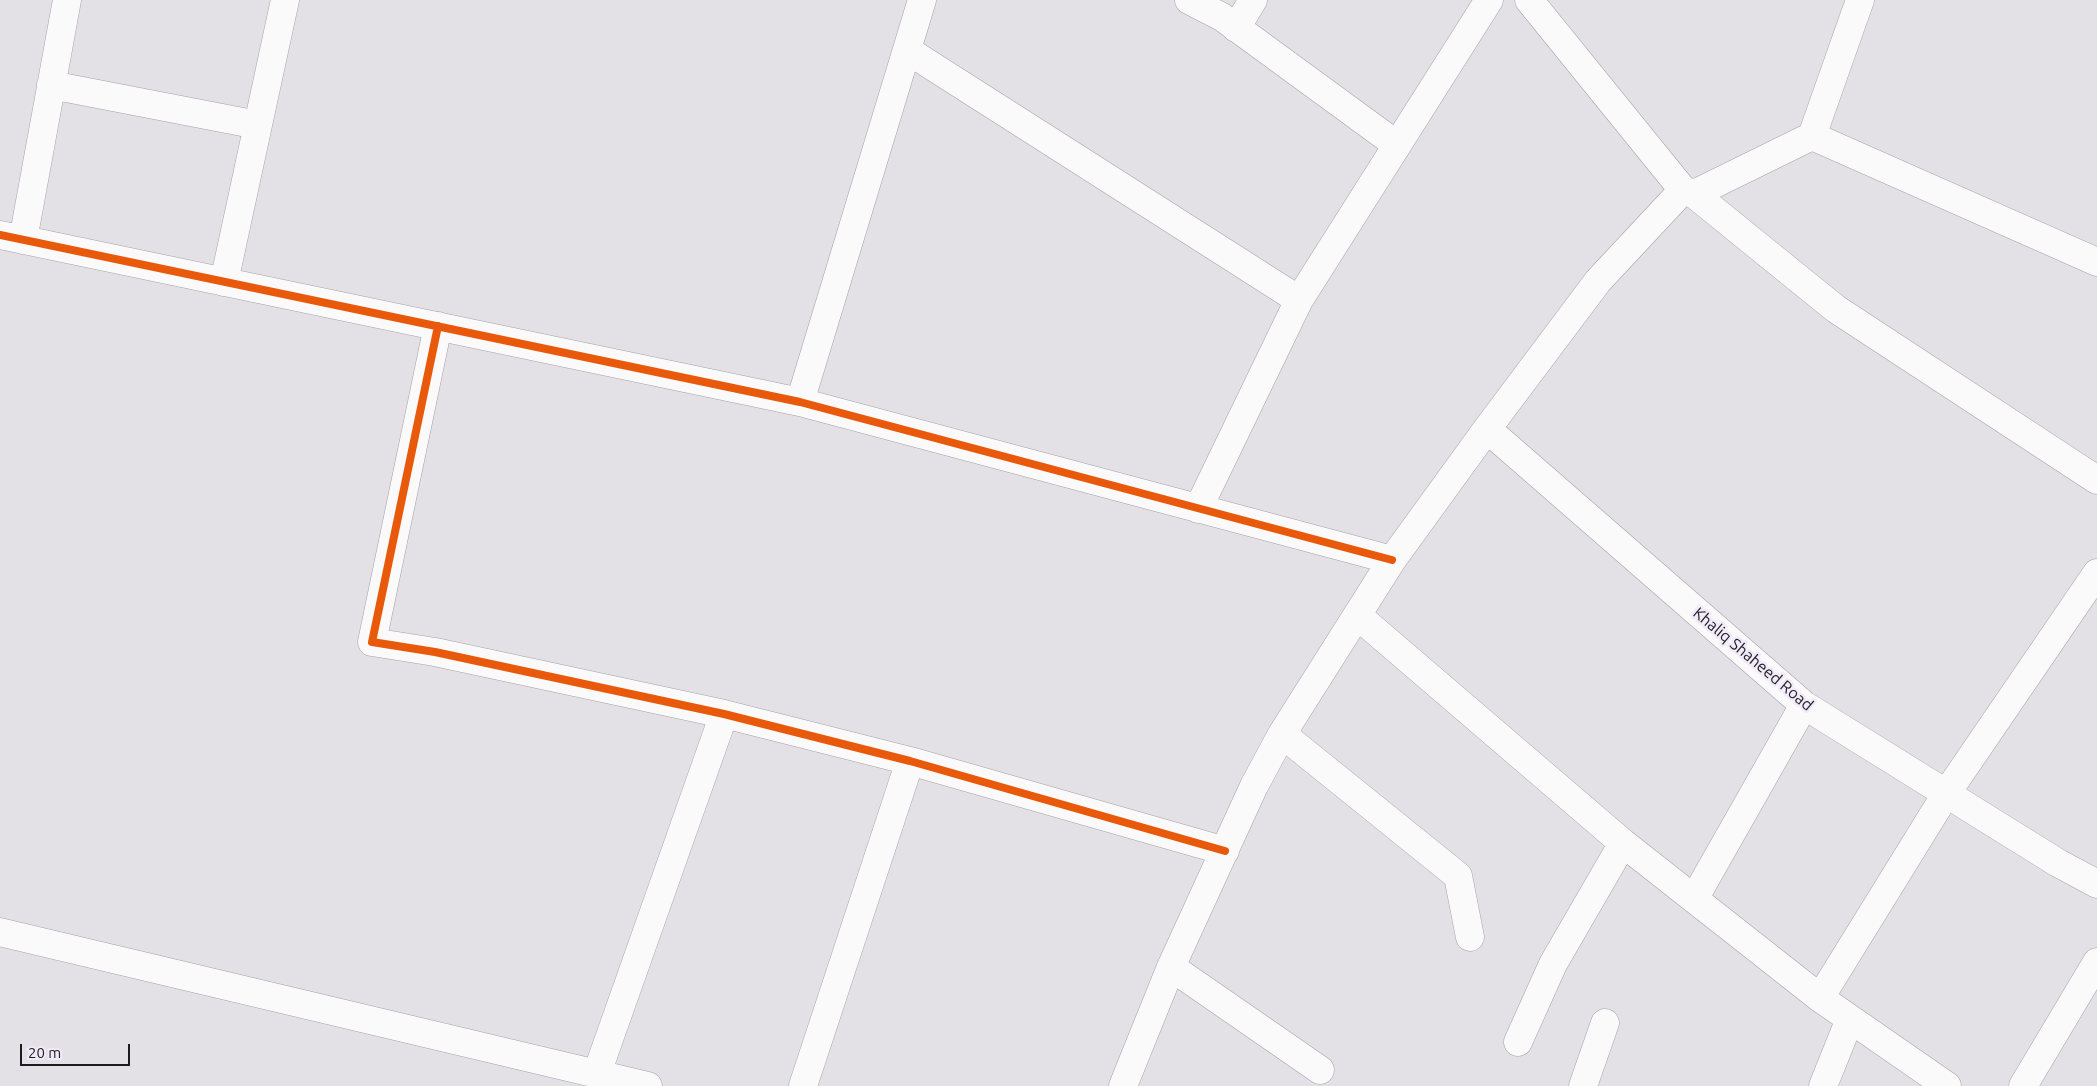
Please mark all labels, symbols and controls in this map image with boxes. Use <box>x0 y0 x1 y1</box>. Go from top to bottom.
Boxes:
street label: Khaliq Shaheed Road <box>1689 603 1817 715</box>
scale bar <box>22 1034 132 1066</box>
text: 20 m <box>28 1044 61 1061</box>

